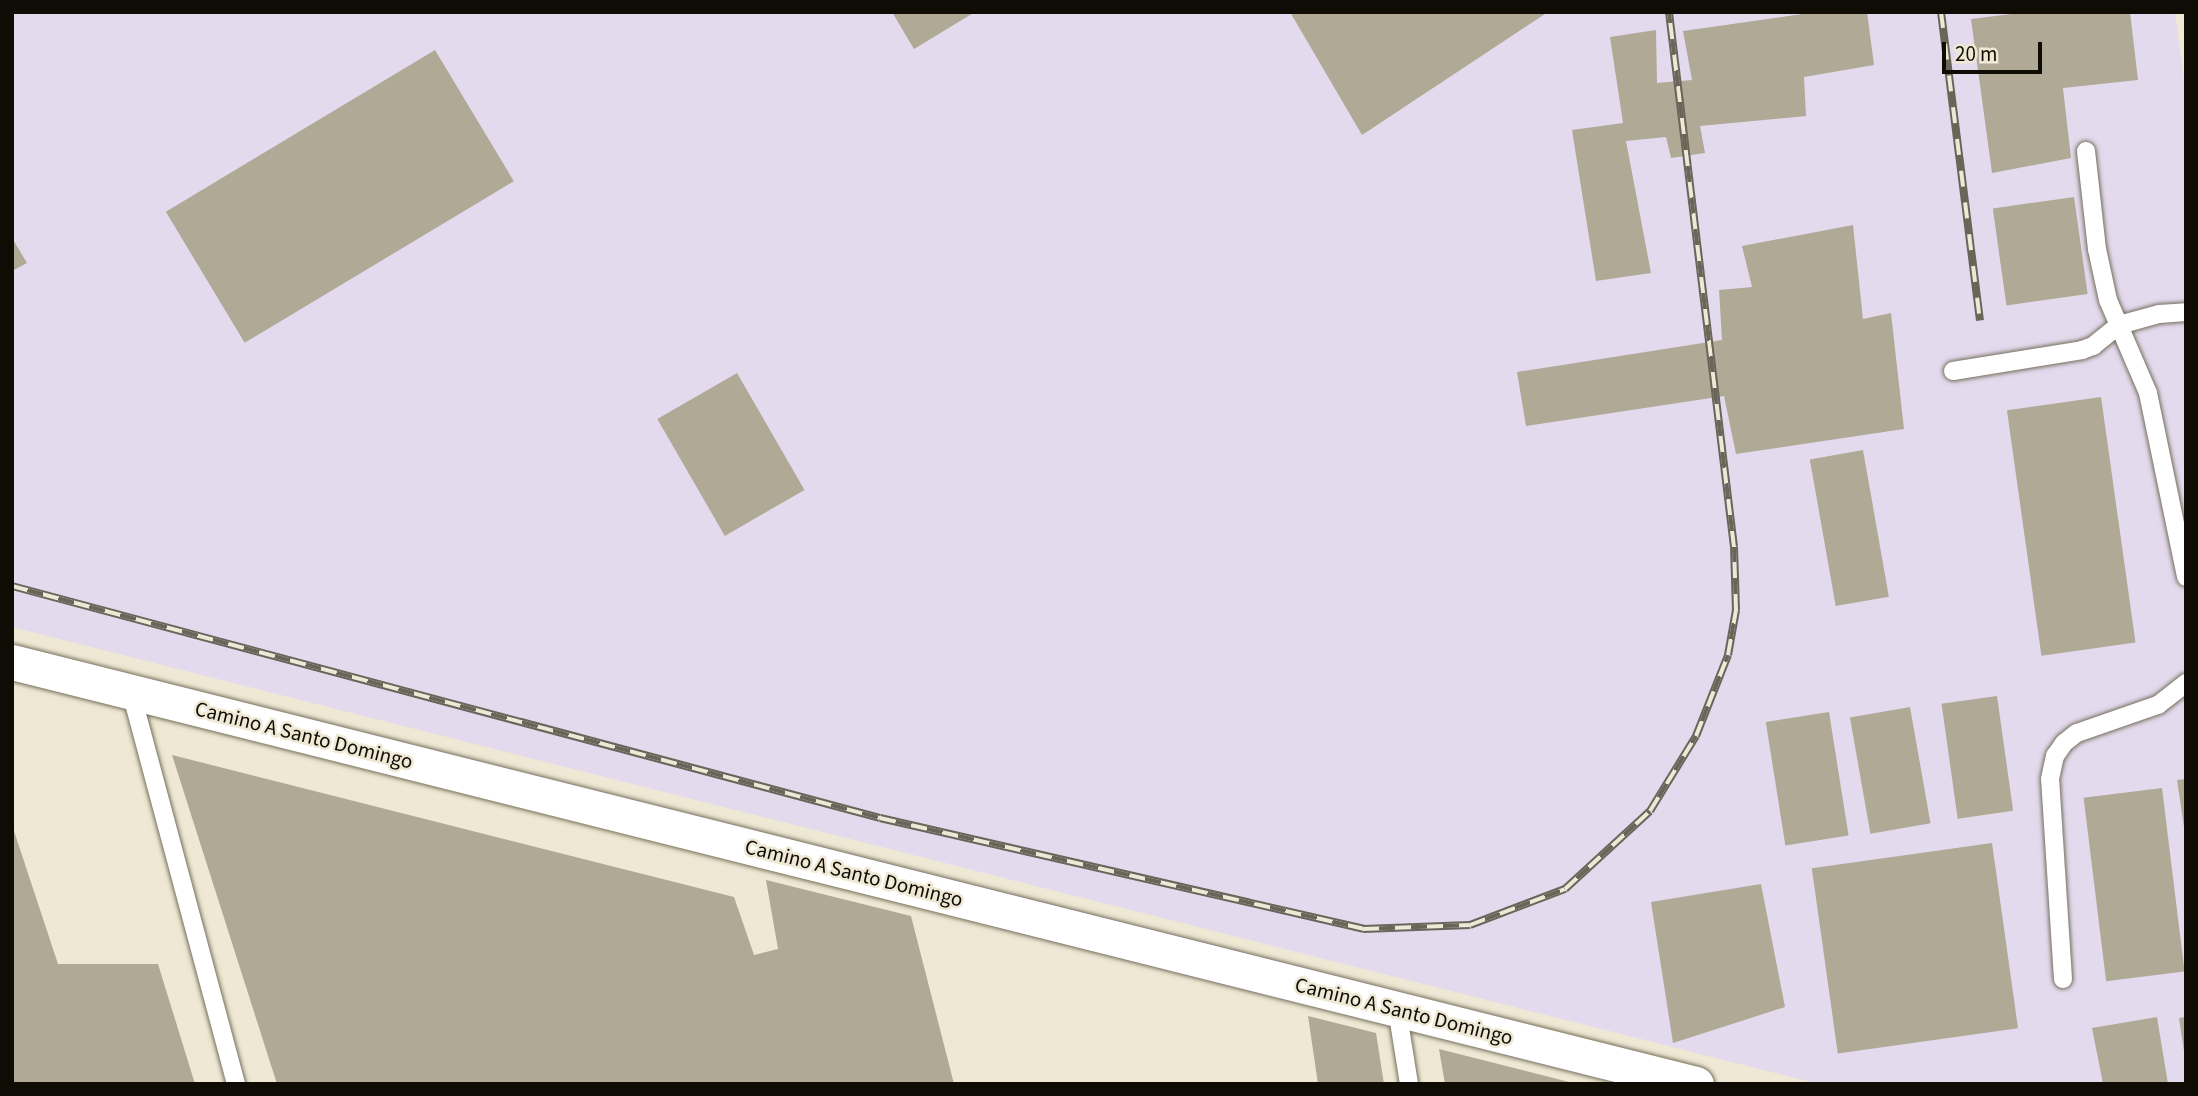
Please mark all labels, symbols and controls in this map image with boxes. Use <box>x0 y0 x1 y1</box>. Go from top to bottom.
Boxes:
scale bar <box>1946 28 2046 72</box>
text: 20 m <box>1955 39 1997 69</box>
street label: Camino A Santo Domingo <box>193 696 415 774</box>
street label: Camino A Santo Domingo <box>743 834 965 912</box>
street label: Camino A Santo Domingo <box>1293 972 1515 1050</box>

